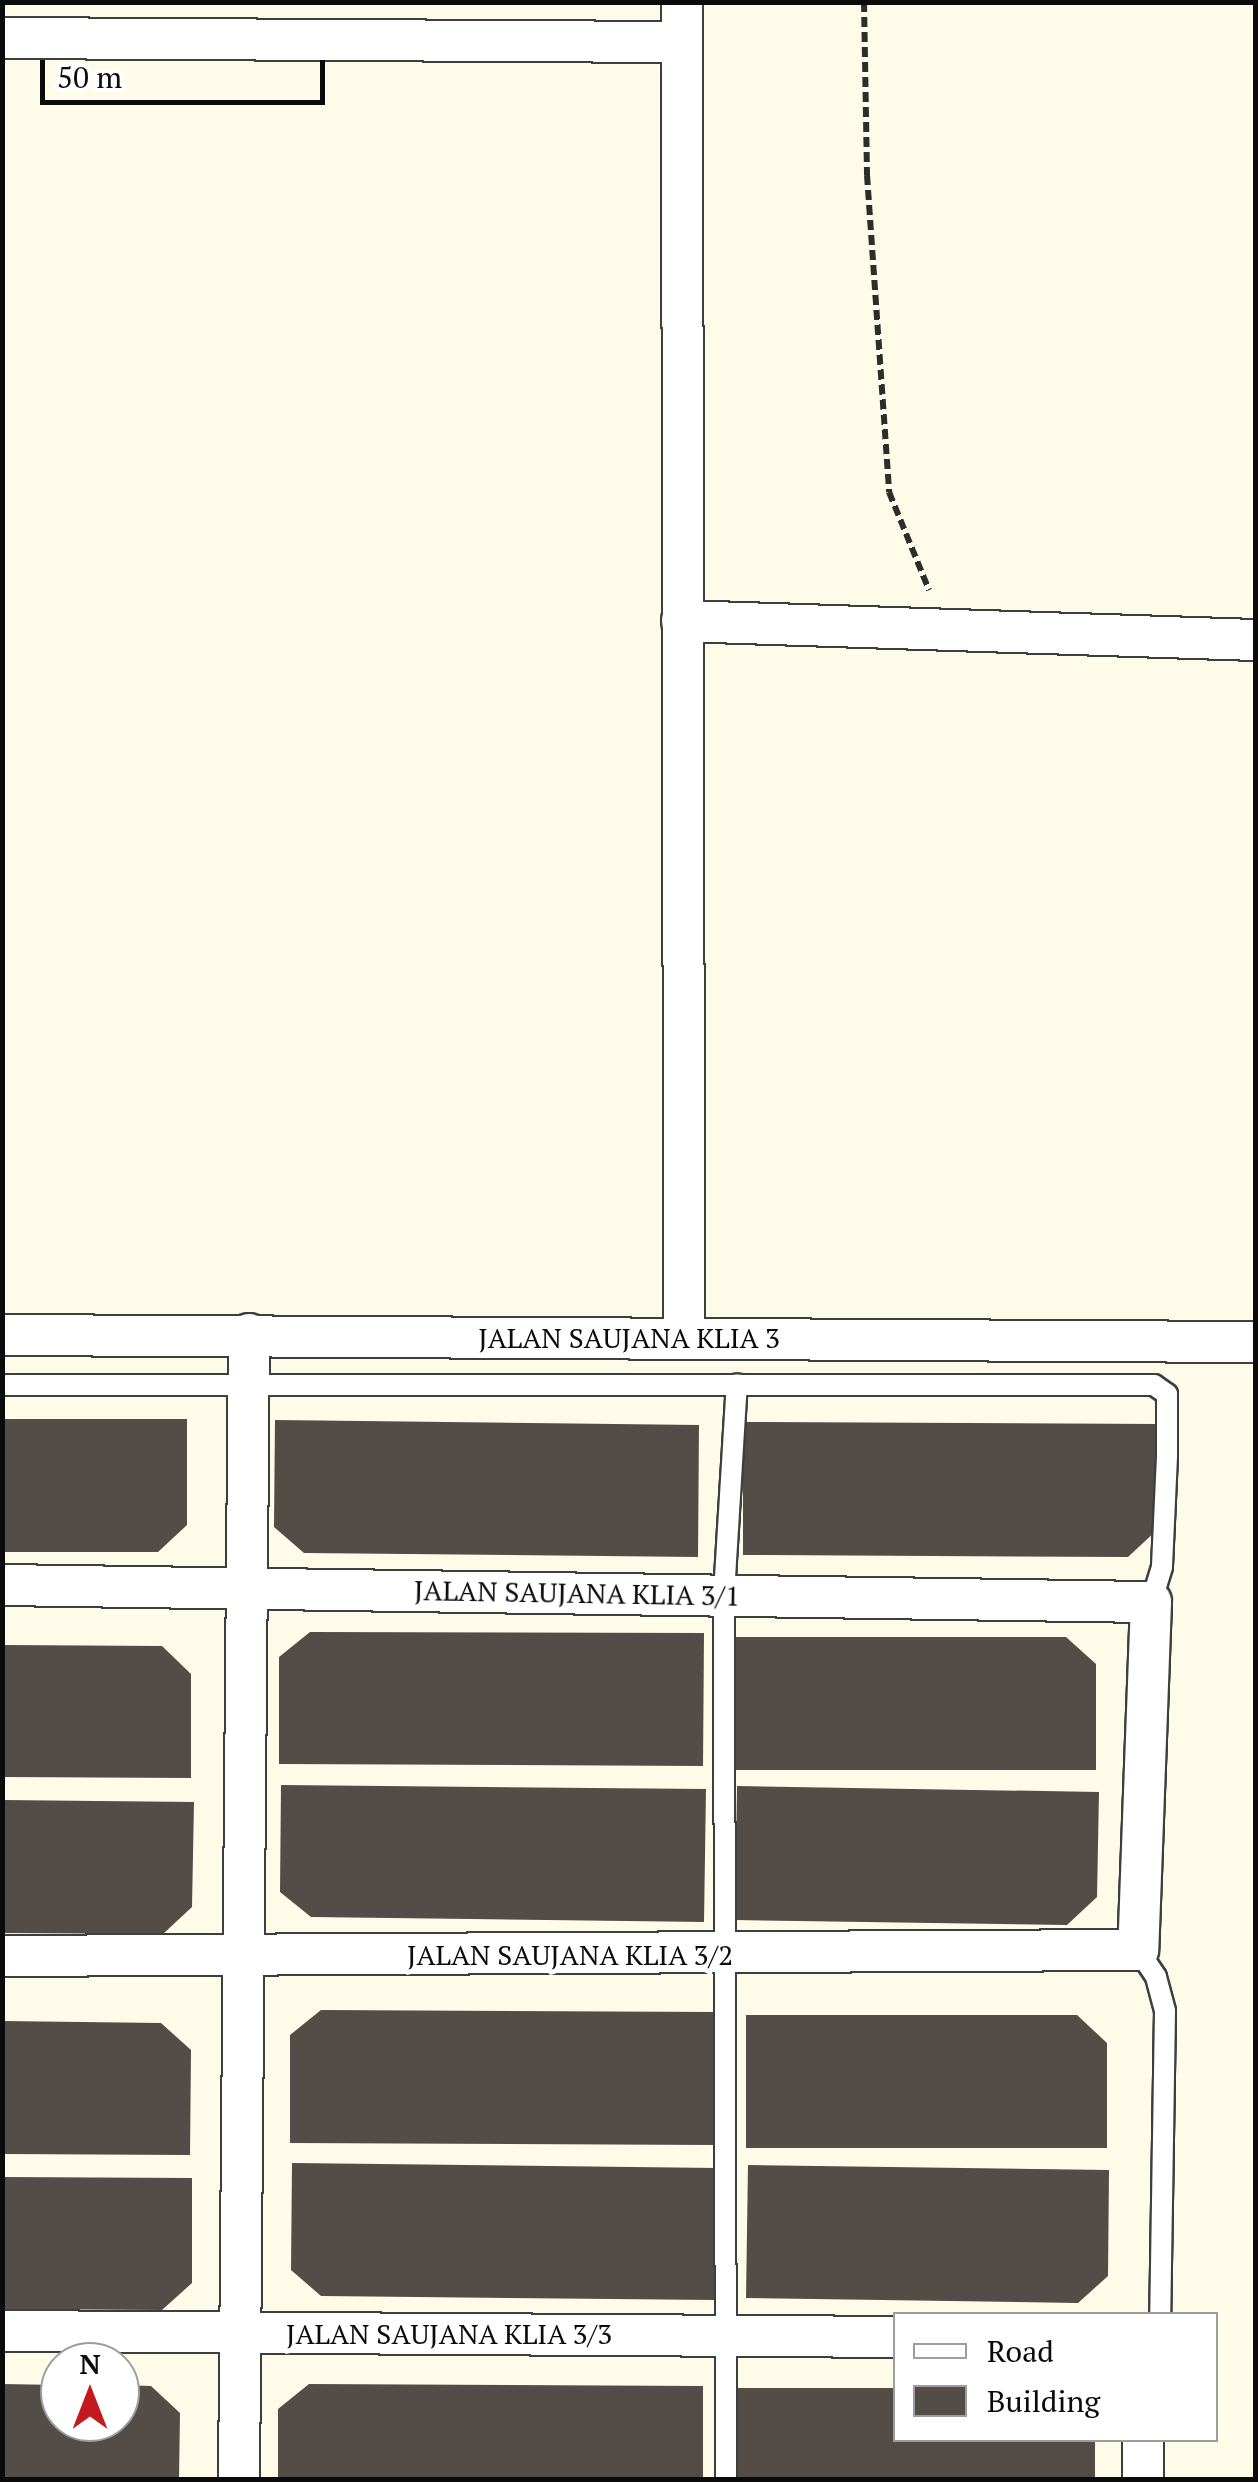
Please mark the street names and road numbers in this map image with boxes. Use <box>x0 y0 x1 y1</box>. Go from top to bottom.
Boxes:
street label: JALAN SAUJANA KLIA 3 <box>478 1321 780 1355</box>
street label: JALAN SAUJANA KLIA 3/1 <box>413 1573 741 1613</box>
street label: JALAN SAUJANA KLIA 3/2 <box>406 1938 734 1972</box>
street label: JALAN SAUJANA KLIA 3/3 <box>285 2317 613 2351</box>

